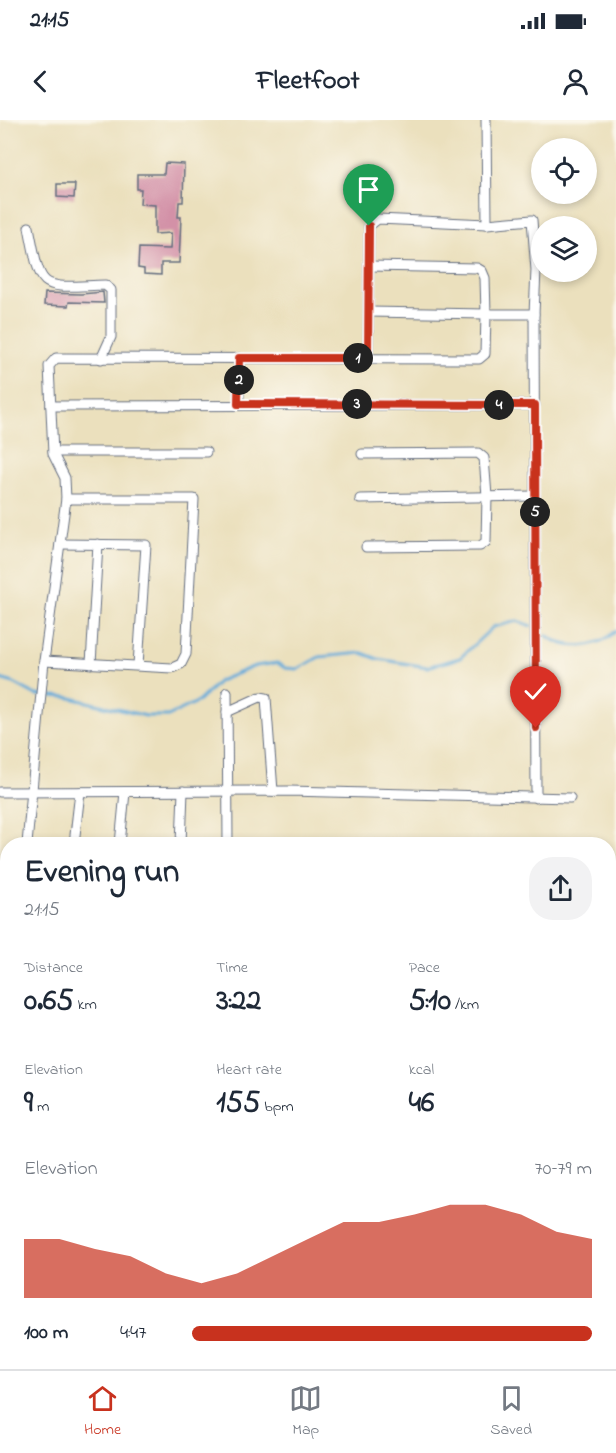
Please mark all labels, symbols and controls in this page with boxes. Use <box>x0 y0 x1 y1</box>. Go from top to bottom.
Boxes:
text: 21:15 <box>30 5 69 37</box>
text: Fleetfoot <box>256 62 360 101</box>
icon: back <box>24 65 57 98</box>
icon: person <box>559 65 592 98</box>
map controls <box>531 138 597 282</box>
button: locate <box>531 138 597 204</box>
pin <box>343 164 394 226</box>
icon: arrive <box>352 173 385 206</box>
button: layers <box>531 216 597 282</box>
pin: 1 <box>343 343 373 373</box>
text: 1 <box>355 346 361 370</box>
pin: 2 <box>224 365 254 395</box>
text: 2 <box>235 368 243 392</box>
pin: 3 <box>342 389 372 419</box>
pin: 4 <box>484 390 514 420</box>
text: 3 <box>354 392 360 416</box>
text: 4 <box>496 393 502 417</box>
pin: 5 <box>520 497 550 527</box>
text: 5 <box>530 500 540 524</box>
pin <box>510 666 561 728</box>
icon: check <box>519 675 552 708</box>
text: Evening run <box>24 849 179 897</box>
button: share <box>529 857 592 920</box>
text: 21:15 <box>24 896 60 925</box>
text: Distance <box>24 956 83 980</box>
text: Time <box>216 956 248 980</box>
text: Pace <box>409 956 440 980</box>
text: 0.65 <box>24 980 73 1024</box>
text: 3:22 <box>216 980 261 1024</box>
text: 5:10 <box>409 980 451 1024</box>
text: km <box>73 993 97 1017</box>
text: /km <box>451 993 479 1017</box>
text: Elevation <box>24 1058 83 1082</box>
text: Heart rate <box>216 1058 282 1082</box>
text: kcal <box>409 1058 434 1082</box>
text: 9 <box>24 1082 33 1126</box>
text: 155 <box>216 1082 260 1126</box>
text: 46 <box>409 1082 434 1126</box>
text: m <box>33 1095 49 1119</box>
text: bpm <box>260 1095 294 1119</box>
text: Elevation <box>24 1155 98 1184</box>
text: 70–79 m <box>535 1155 592 1184</box>
text: 100 m <box>24 1319 68 1348</box>
text: 4:47 <box>120 1319 146 1348</box>
tab: Home <box>84 1382 121 1442</box>
tab: Map <box>289 1382 322 1442</box>
tab: Saved <box>490 1382 532 1442</box>

